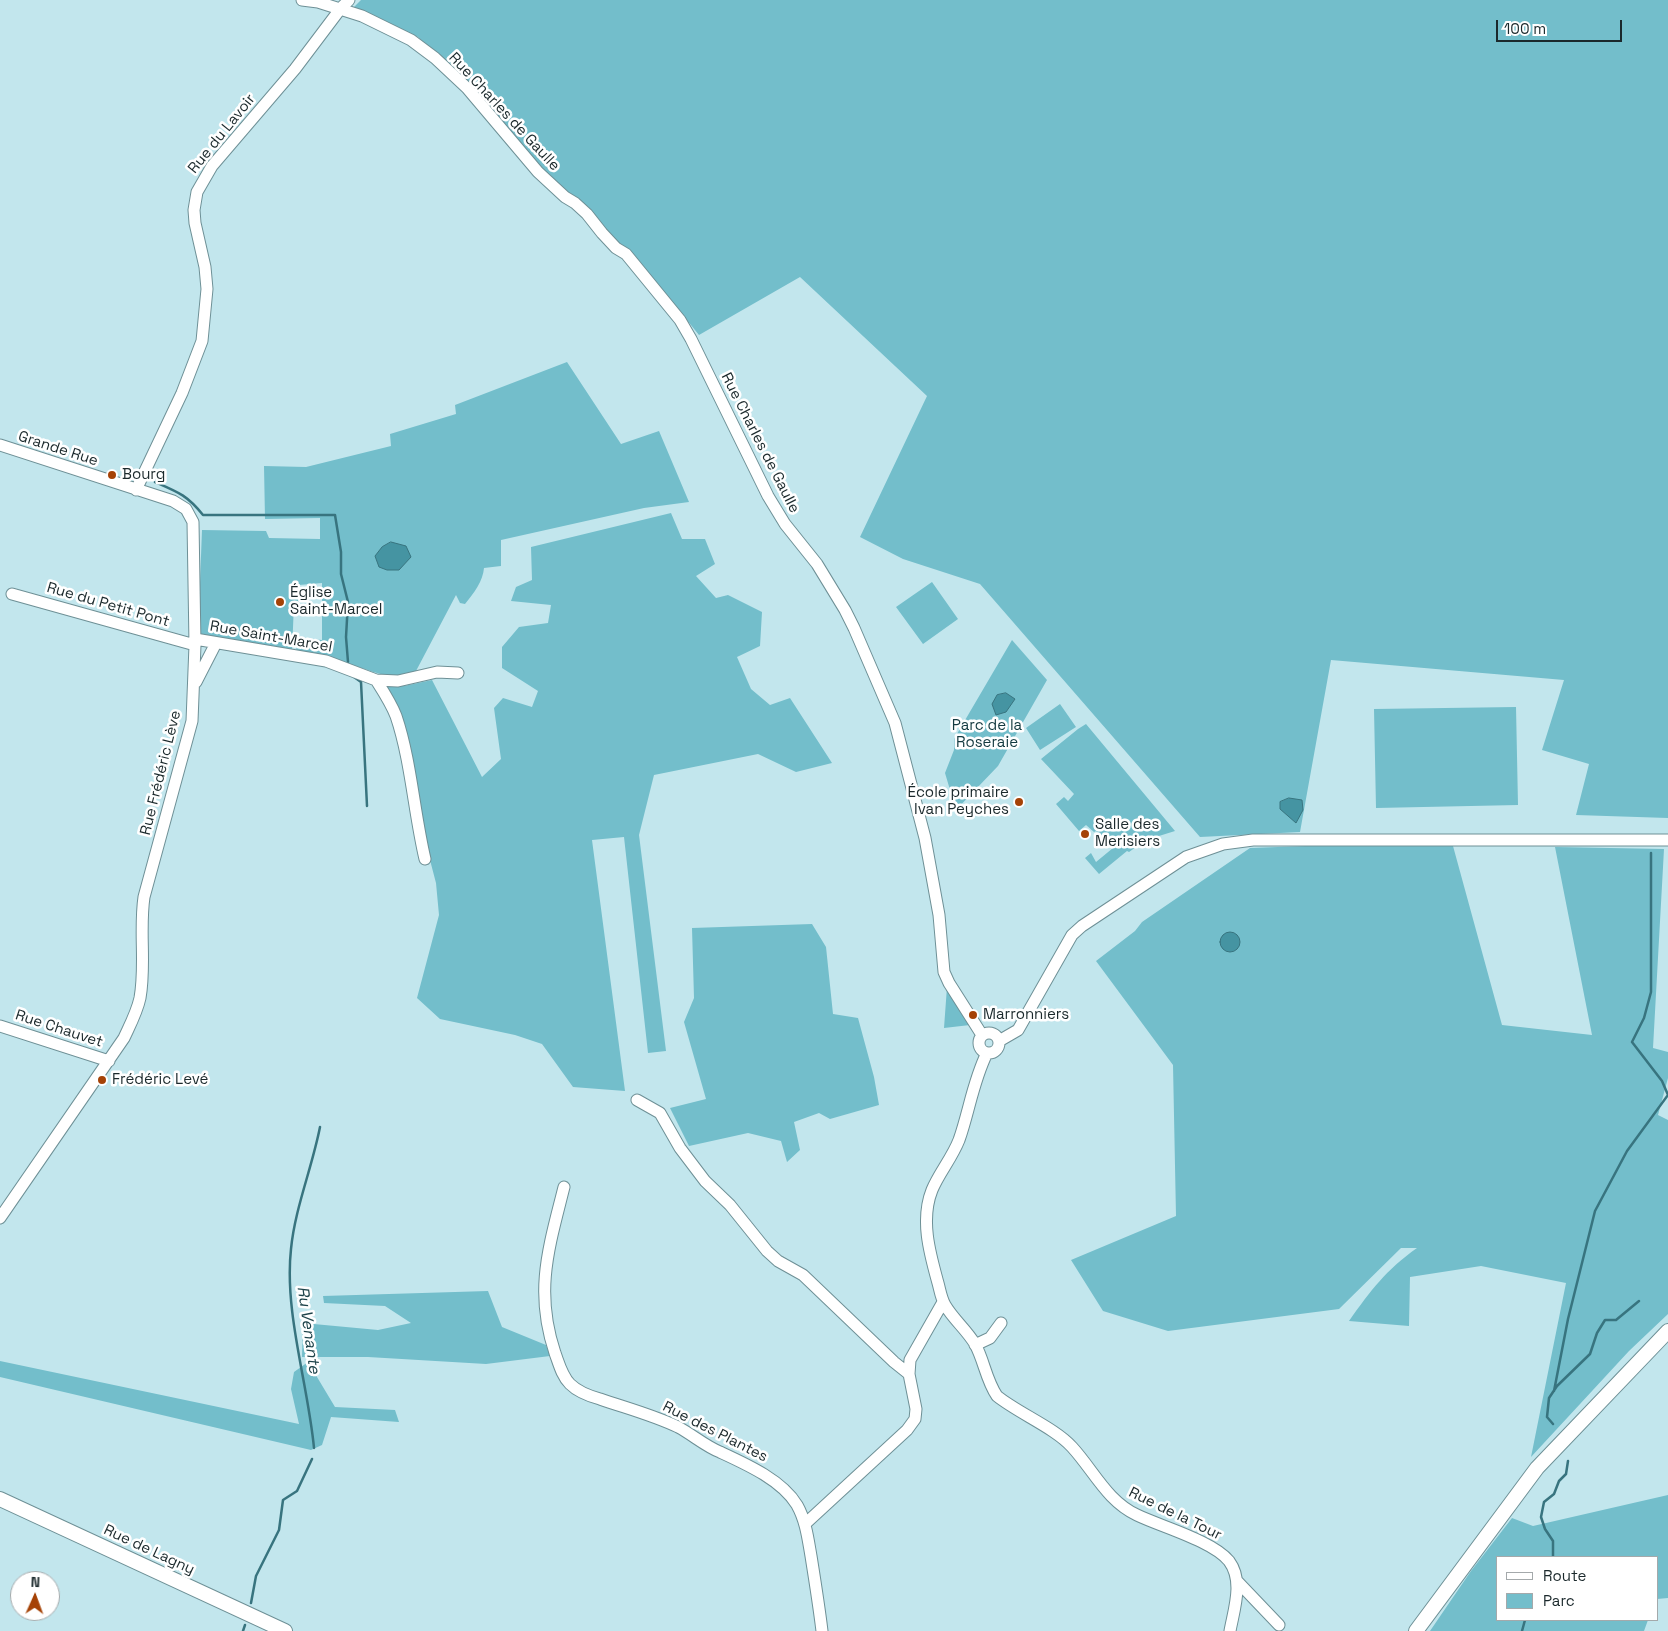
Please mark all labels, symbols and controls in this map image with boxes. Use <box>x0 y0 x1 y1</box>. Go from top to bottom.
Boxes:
scale bar <box>1498 10 1624 42</box>
text: 100 m <box>1504 19 1546 38</box>
street label: Rue Charles de Gaulle <box>445 49 563 175</box>
street label: Rue du Lavoir <box>185 91 259 177</box>
street label: Rue Charles de Gaulle <box>717 370 803 516</box>
street label: Grande Rue <box>16 428 100 470</box>
place label: Bourg <box>122 466 165 484</box>
marker: Bourg <box>106 469 118 481</box>
street label: Rue du Petit Pont <box>45 579 171 631</box>
place label: Église Saint-Marcel <box>290 584 382 619</box>
marker: Église Saint-Marcel <box>274 596 286 608</box>
street label: Rue Saint-Marcel <box>208 617 334 657</box>
street label: Rue Frédéric Lève <box>137 709 185 837</box>
park label: Parc de la Roseraie <box>952 717 1022 752</box>
place label: École primaire Ivan Peyches <box>907 784 1009 819</box>
marker: École primaire Ivan Peyches <box>1013 796 1025 808</box>
place label: Salle des Merisiers <box>1095 816 1160 851</box>
marker: Salle des Merisiers <box>1079 828 1091 840</box>
street label: Rue Chauvet <box>13 1006 105 1052</box>
place label: Marronniers <box>983 1006 1069 1024</box>
marker: Marronniers <box>967 1009 979 1021</box>
place label: Frédéric Levé <box>112 1071 208 1089</box>
marker: Frédéric Levé <box>96 1074 108 1086</box>
water label: Ru Venante <box>292 1285 324 1375</box>
street label: Rue des Plantes <box>660 1398 770 1466</box>
street label: Rue de la Tour <box>1126 1484 1224 1544</box>
street label: Rue de Lagny <box>101 1521 197 1579</box>
legend <box>1496 1556 1658 1621</box>
text: Route <box>1543 1566 1586 1585</box>
north arrow <box>10 1571 60 1621</box>
text: N <box>30 1573 40 1591</box>
text: Parc <box>1543 1591 1575 1610</box>

